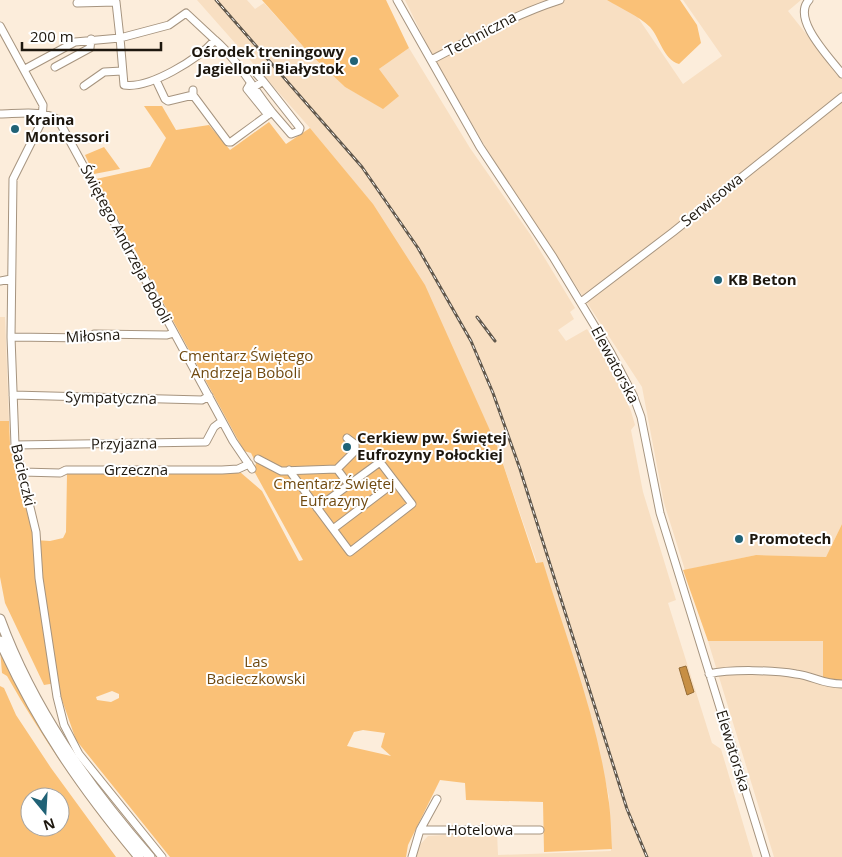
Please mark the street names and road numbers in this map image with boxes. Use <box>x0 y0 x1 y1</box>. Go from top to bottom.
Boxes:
street label: Techniczna <box>441 6 520 60</box>
street label: Świętego Andrzeja Boboli <box>77 161 177 326</box>
street label: Serwisowa <box>676 168 747 230</box>
street label: Elewatorska <box>587 323 645 406</box>
street label: Miłosna <box>65 324 121 346</box>
street label: Sympatyczna <box>65 386 157 408</box>
street label: Przyjazna <box>91 432 157 454</box>
street label: Bacieczki <box>7 442 41 508</box>
street label: Grzeczna <box>104 459 168 479</box>
street label: Elewatorska <box>712 707 756 794</box>
street label: Hotelowa <box>447 819 513 839</box>

